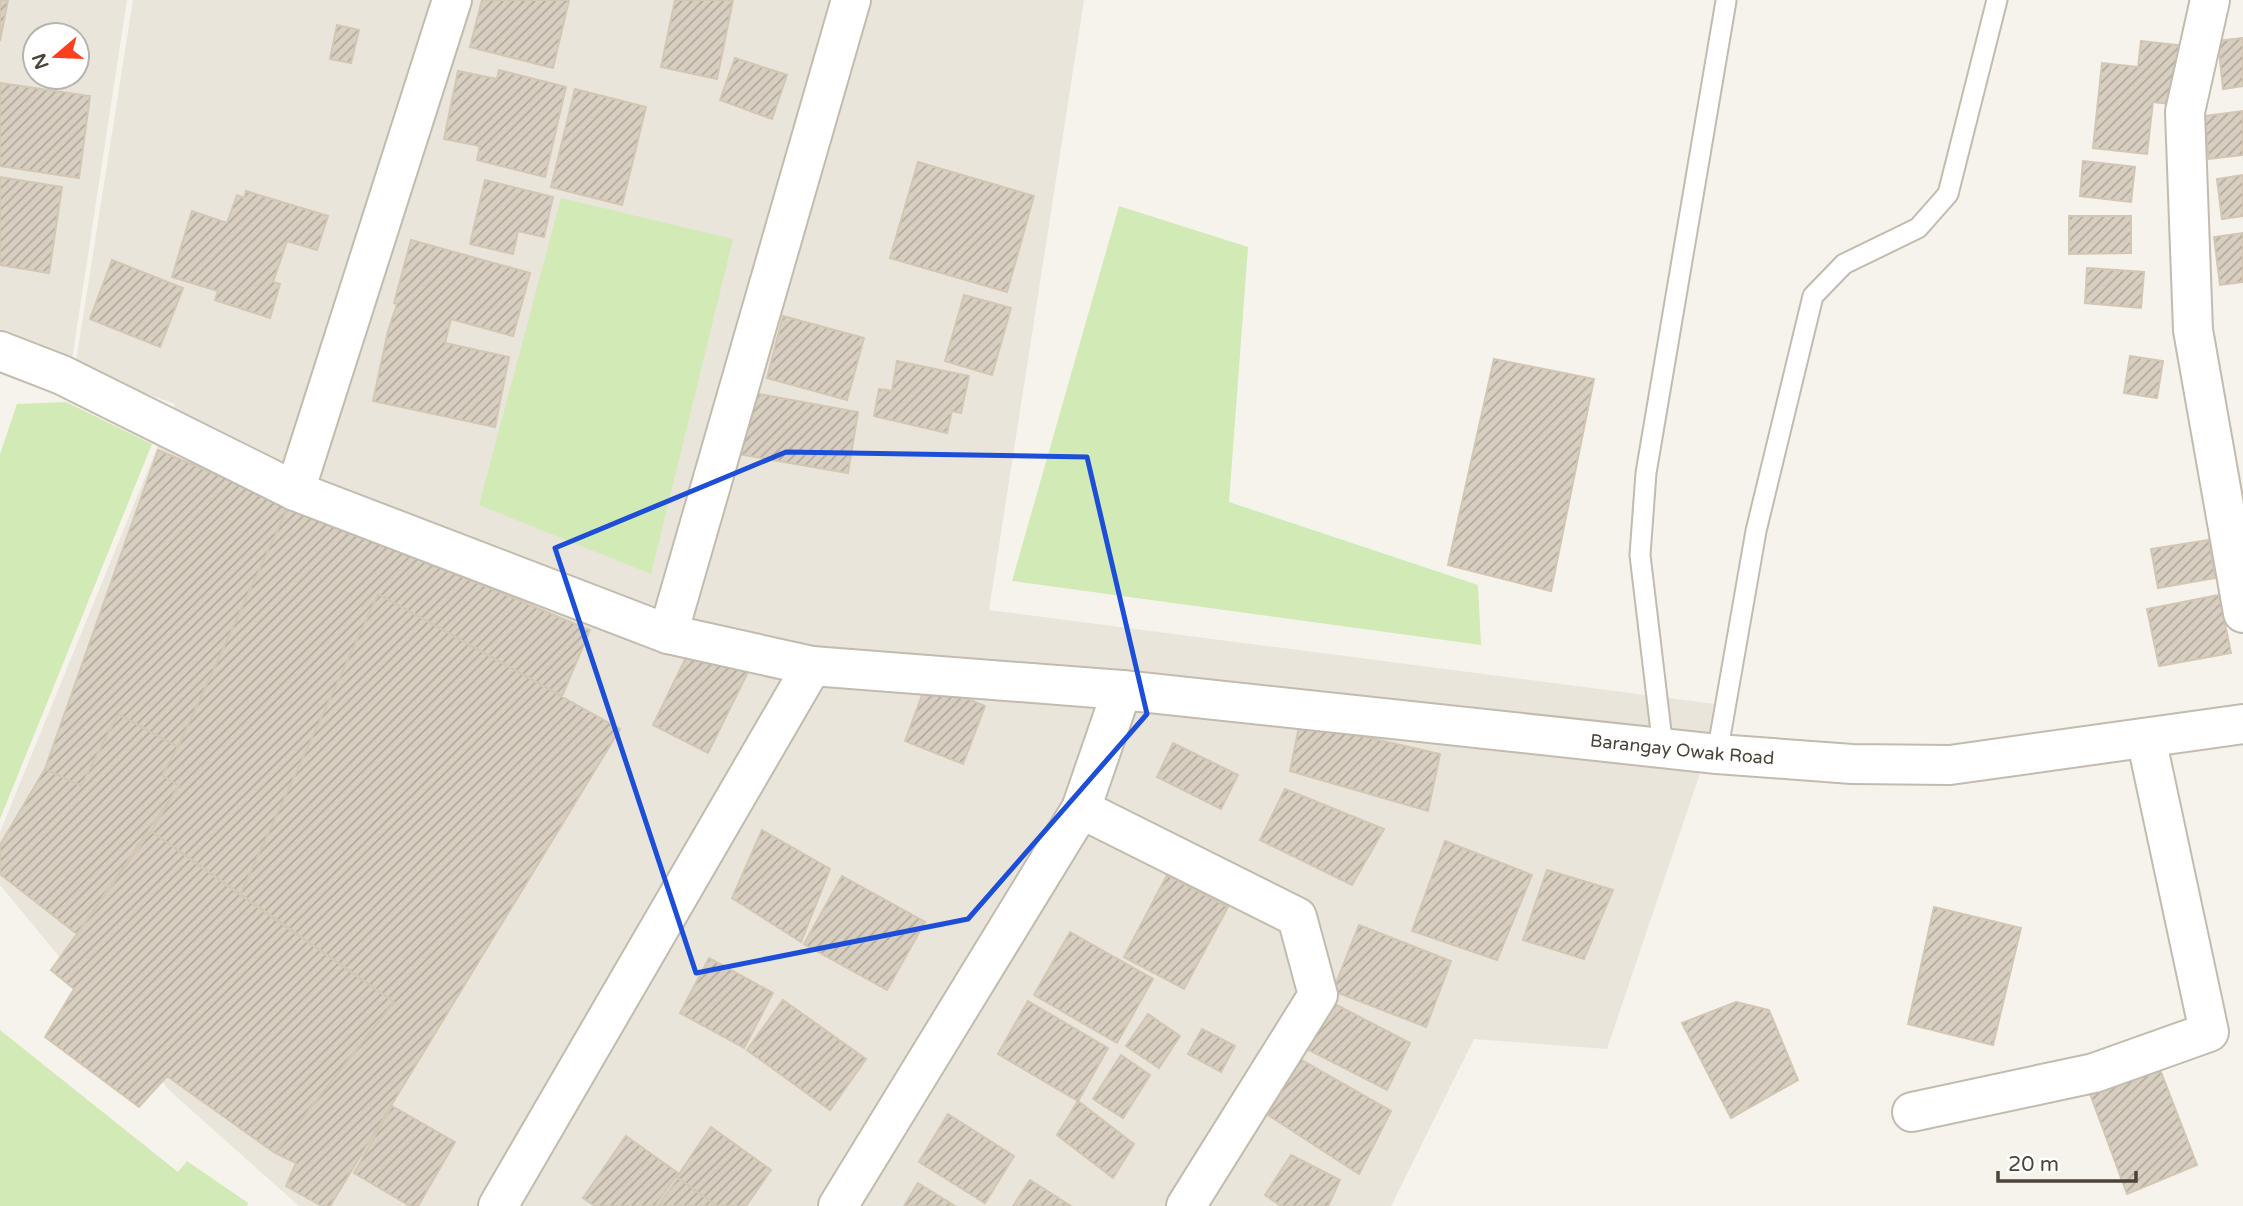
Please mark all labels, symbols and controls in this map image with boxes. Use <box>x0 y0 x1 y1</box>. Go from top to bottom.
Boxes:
north arrow <box>21 21 91 91</box>
text: N <box>28 50 54 72</box>
street label: Barangay Owak Road <box>1589 729 1775 769</box>
scale bar <box>1998 1140 2136 1184</box>
text: 20 m <box>2008 1152 2059 1177</box>

